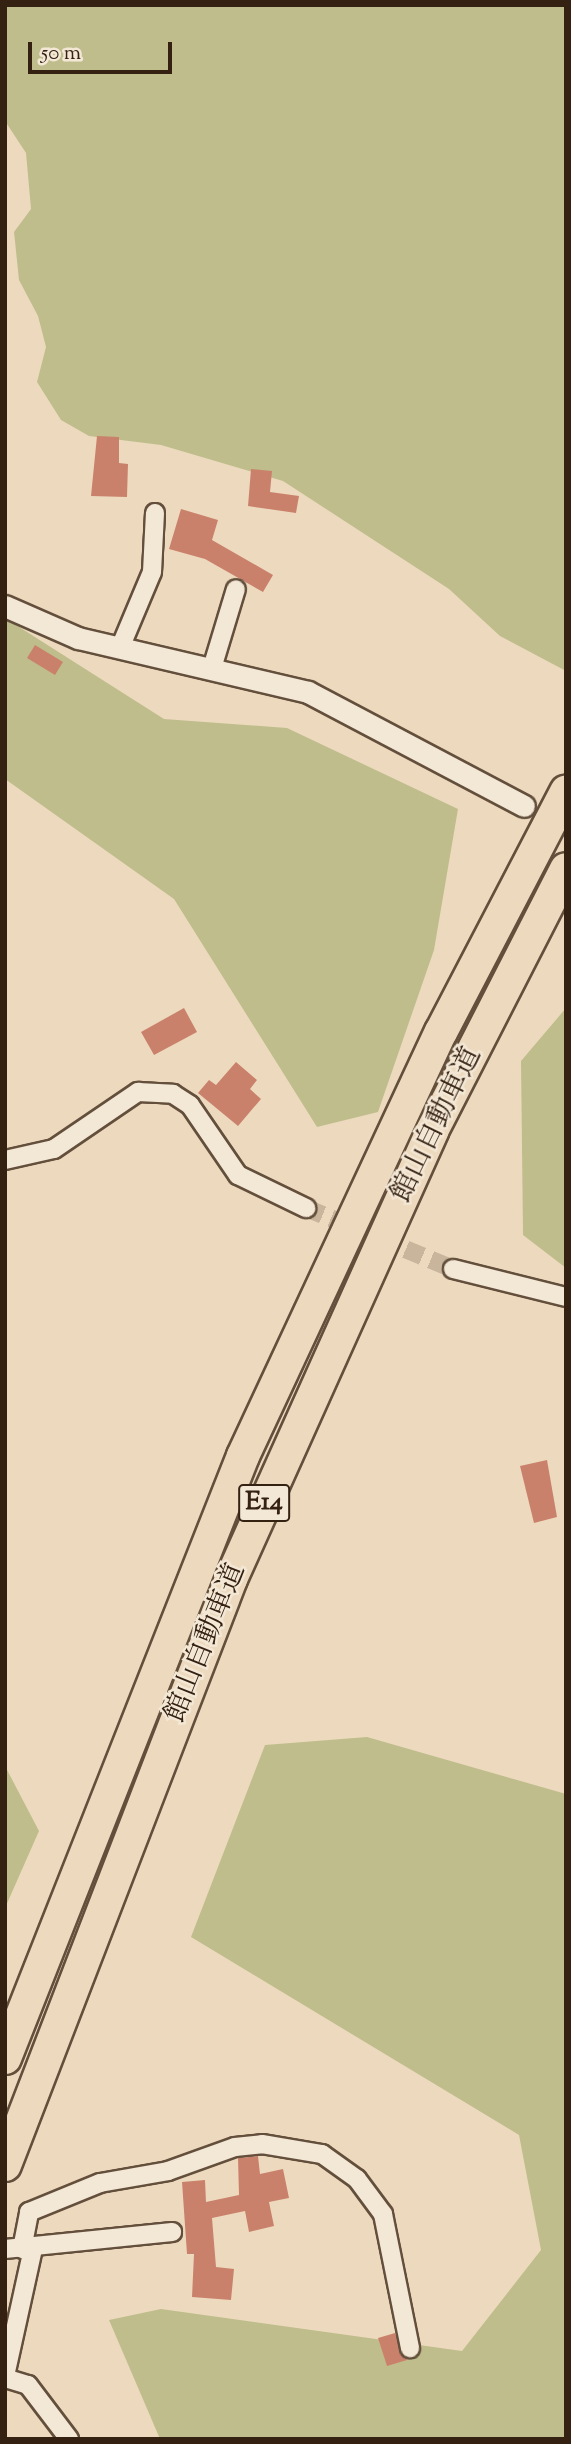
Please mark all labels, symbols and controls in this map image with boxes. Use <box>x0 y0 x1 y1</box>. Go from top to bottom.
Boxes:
scale bar <box>32 28 175 72</box>
text: 50 m <box>41 39 81 69</box>
street label: 館山自動車道 <box>385 1042 489 1208</box>
road number: E14 <box>238 1480 290 1526</box>
street label: 館山自動車道 <box>159 1559 253 1727</box>

